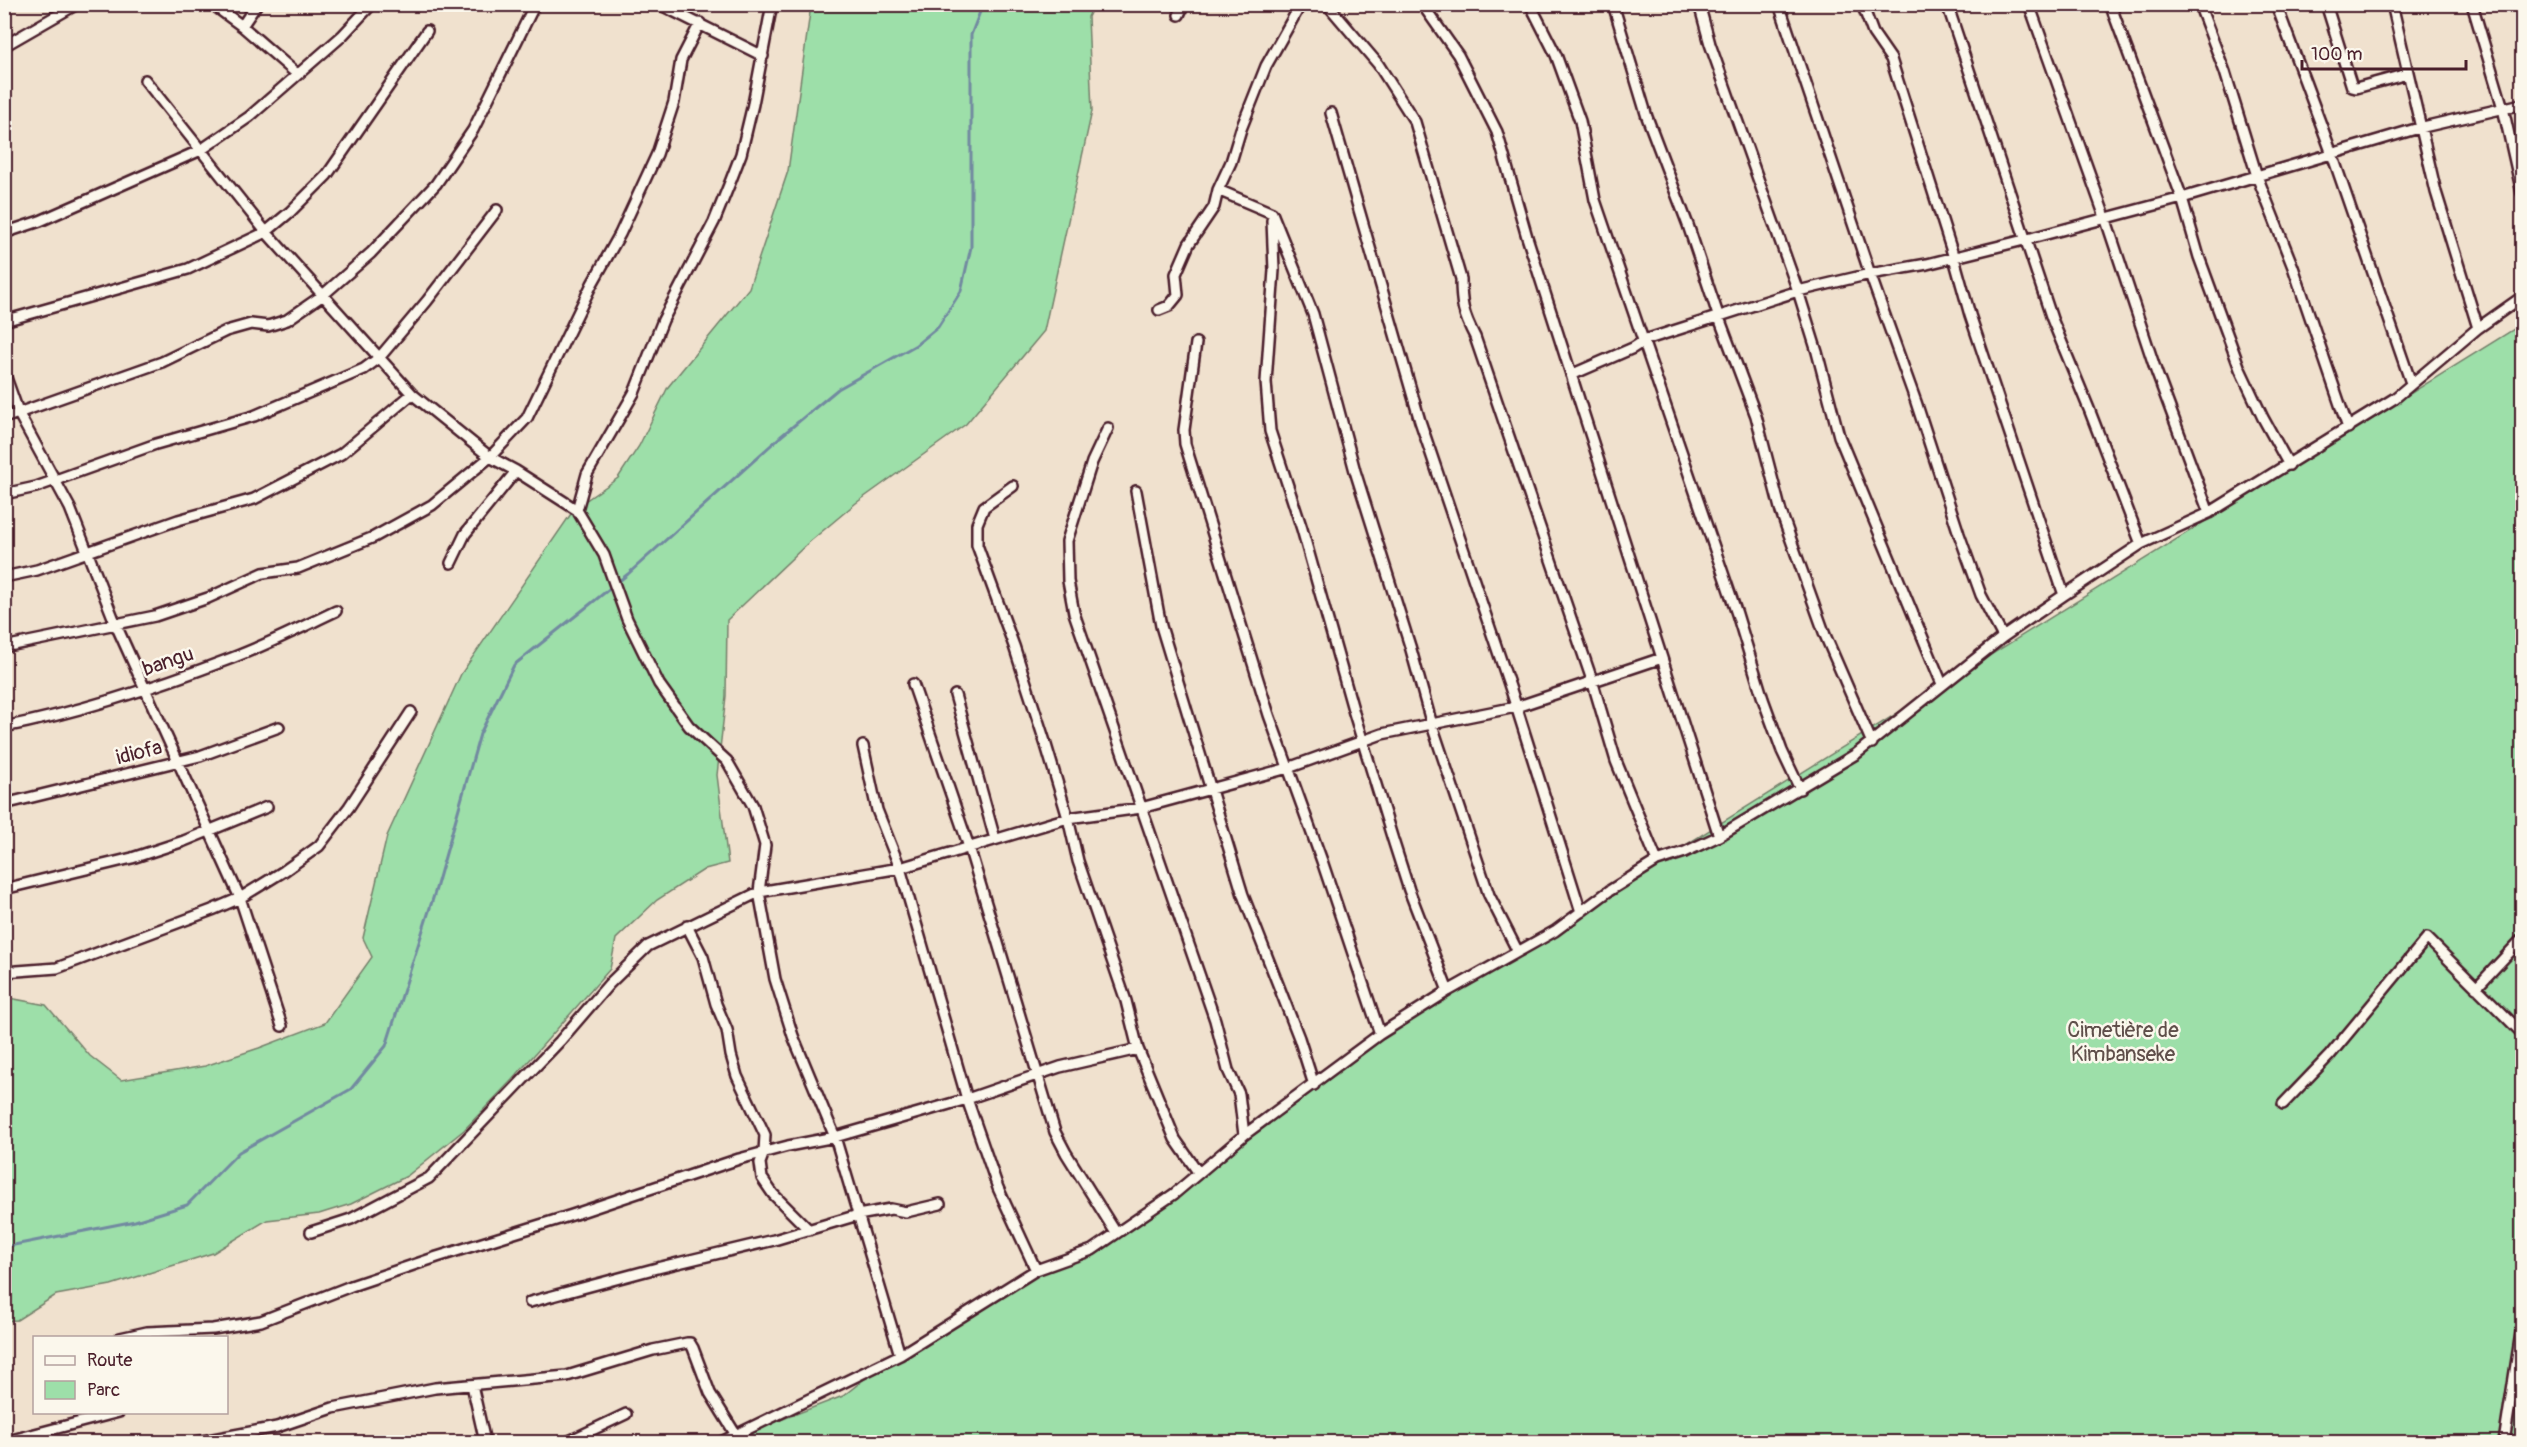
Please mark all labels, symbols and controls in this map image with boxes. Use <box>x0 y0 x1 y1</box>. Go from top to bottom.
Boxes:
scale bar <box>2302 33 2466 71</box>
text: 100 m <box>2311 43 2363 66</box>
street label: bangu <box>139 640 197 683</box>
street label: idiofa <box>113 734 165 771</box>
park label: Cimetière de Kimbanseke <box>2067 1017 2179 1068</box>
legend <box>33 1336 228 1414</box>
text: Route <box>87 1349 132 1372</box>
text: Parc <box>87 1379 120 1402</box>

